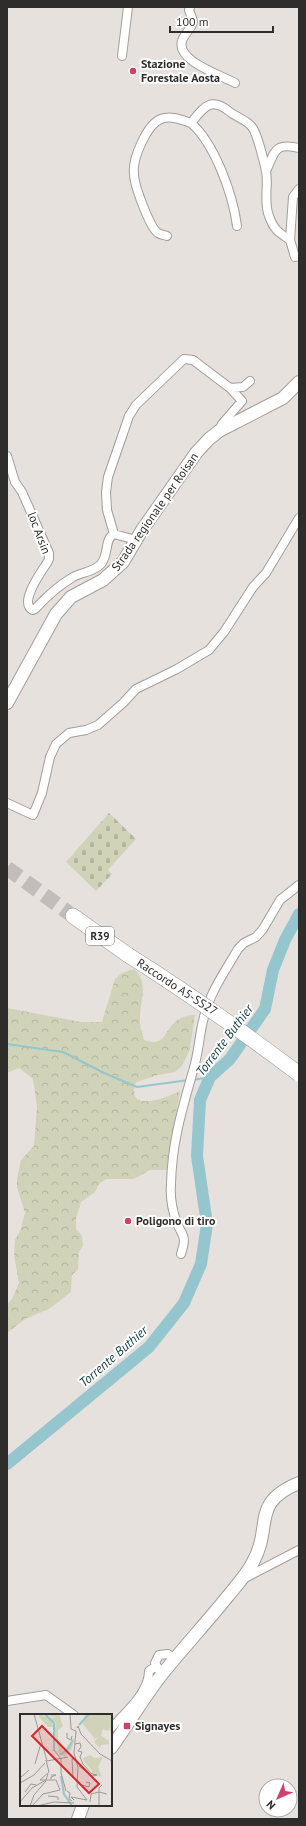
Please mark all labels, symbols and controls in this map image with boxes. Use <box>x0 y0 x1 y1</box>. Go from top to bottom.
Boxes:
scale bar <box>170 8 273 34</box>
text: 100 m <box>176 14 209 29</box>
place label: Stazione Forestale Aosta <box>141 56 220 85</box>
marker: Stazione Forestale Aosta <box>128 66 138 76</box>
street label: Strada regionale per Roisan <box>108 450 201 574</box>
street label: loc Arsin <box>25 510 54 556</box>
road number: R39 <box>86 927 114 945</box>
street label: Raccordo A5-SS27 <box>134 955 220 1018</box>
water label: Torrente Buthier <box>192 1001 257 1079</box>
place label: Poligono di tiro <box>136 1213 216 1228</box>
marker: Poligono di tiro <box>123 1216 133 1226</box>
water label: Torrente Buthier <box>76 1322 152 1391</box>
inset map <box>20 1714 112 1806</box>
place label: Signayes <box>135 1718 180 1733</box>
marker: Signayes <box>122 1721 132 1731</box>
north arrow <box>258 1778 298 1818</box>
text: N <box>263 1798 278 1813</box>

